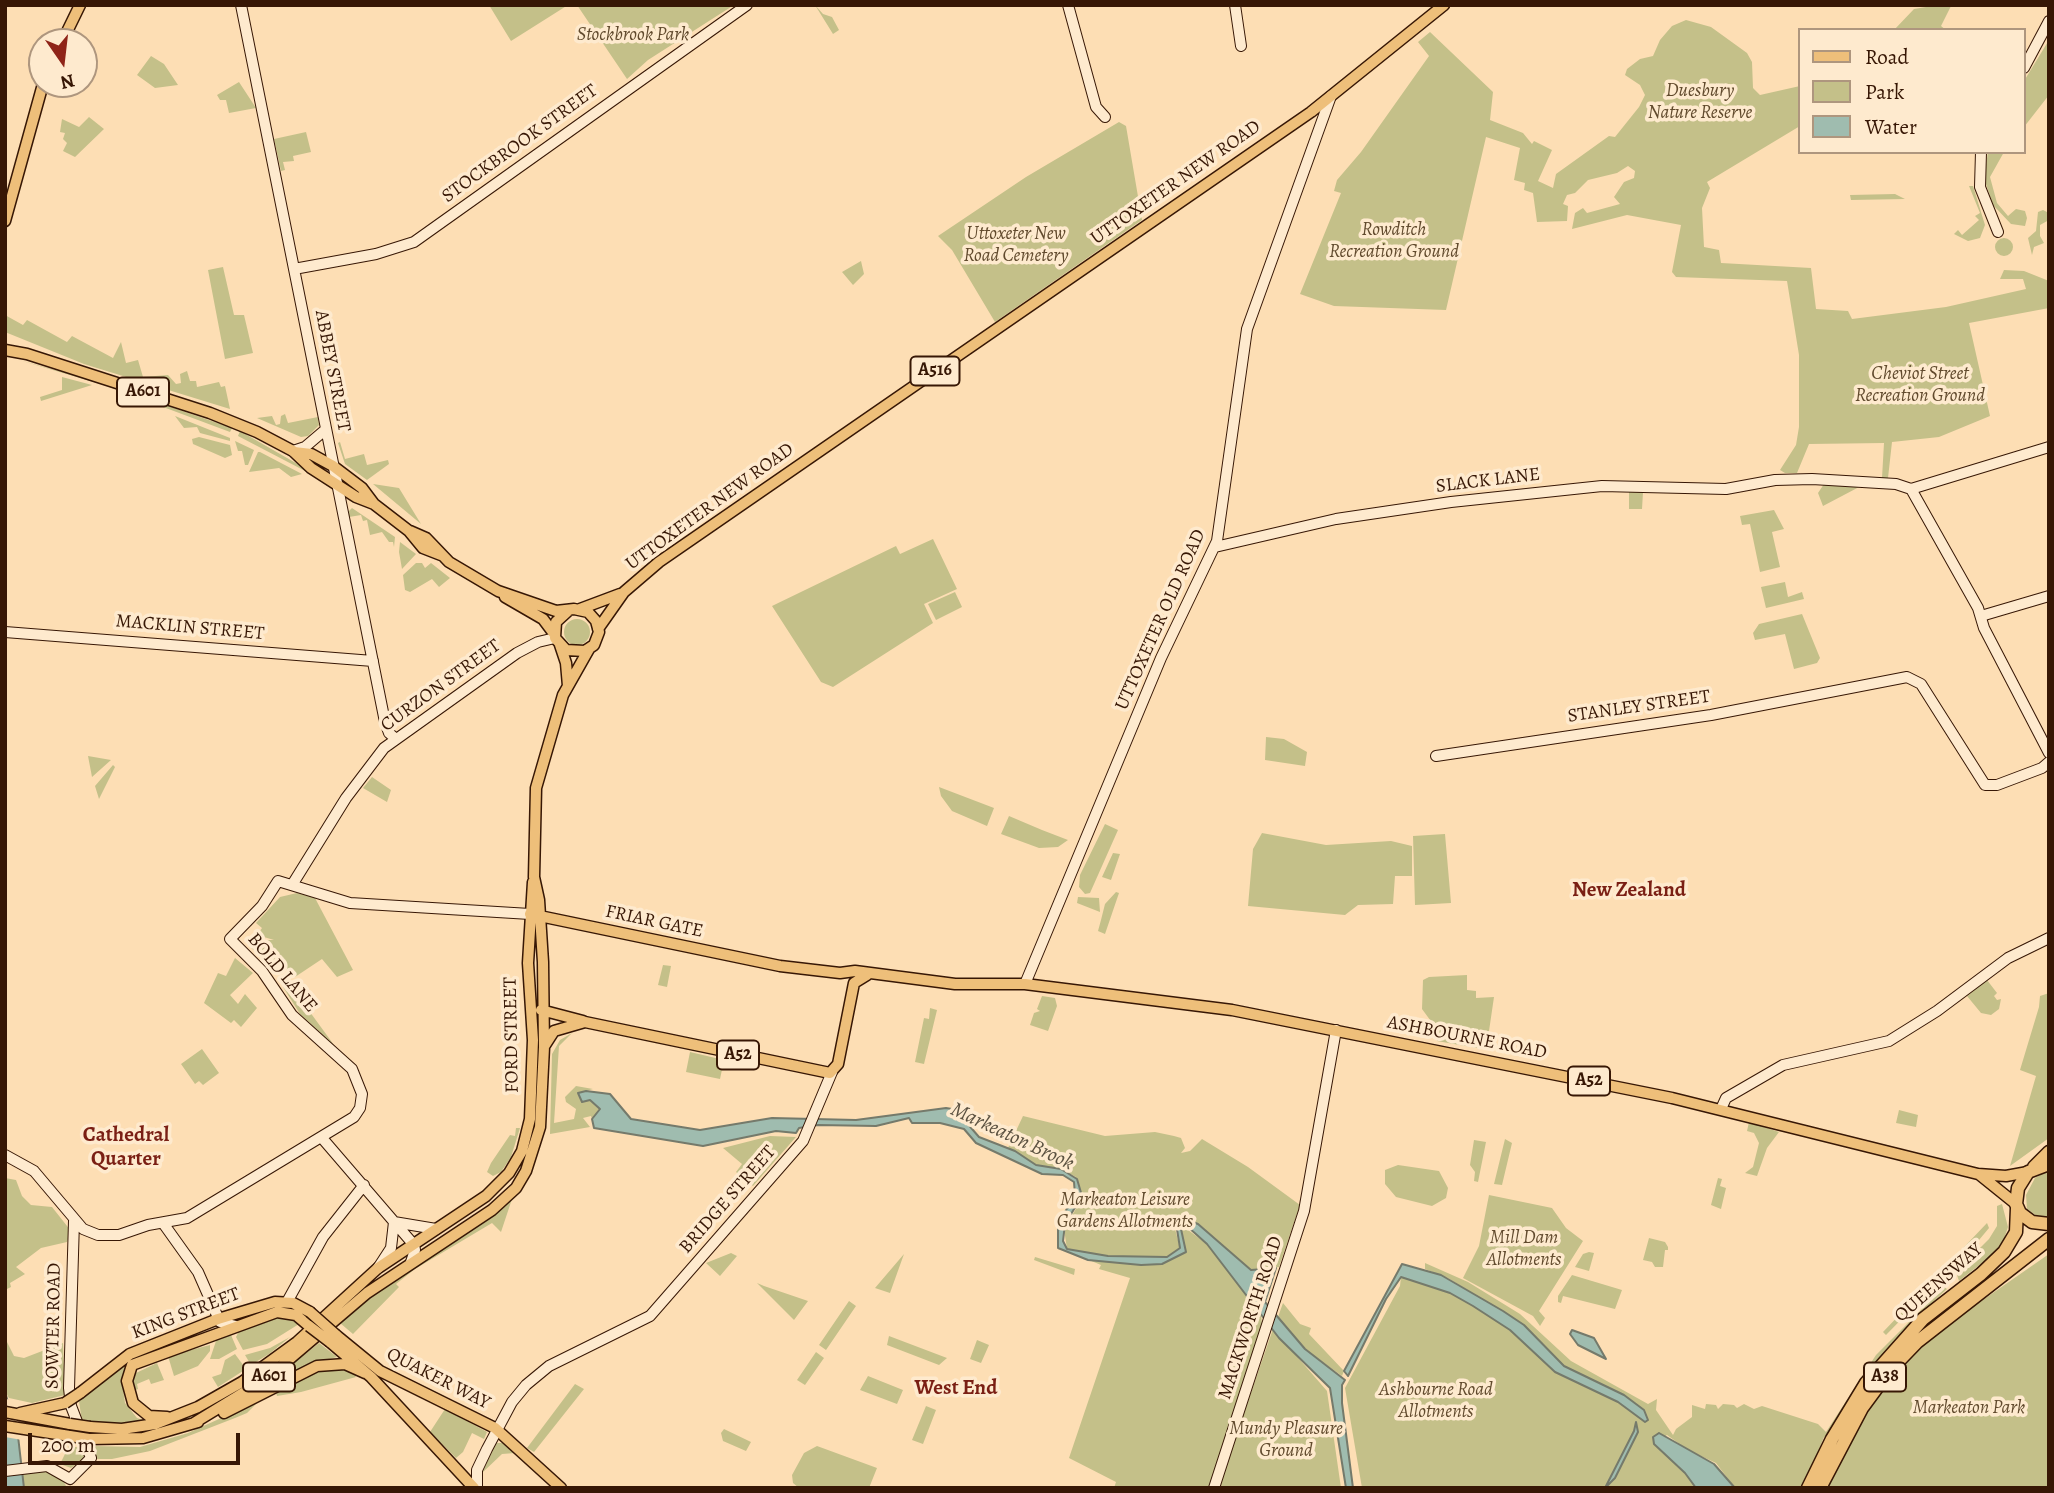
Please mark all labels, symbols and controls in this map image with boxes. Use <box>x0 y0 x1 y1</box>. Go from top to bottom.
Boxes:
park label: Stockbrook Park <box>577 24 689 46</box>
north arrow <box>28 28 98 98</box>
legend <box>1798 28 2026 154</box>
text: Road <box>1865 43 1909 71</box>
text: N <box>58 67 77 96</box>
text: Park <box>1865 78 1904 106</box>
street label: STOCKBROOK STREET <box>438 80 602 208</box>
park label: Duesbury Nature Reserve <box>1648 80 1752 124</box>
text: Water <box>1865 113 1917 141</box>
street label: UTTOXETER NEW ROAD <box>1087 116 1265 250</box>
park label: Rowditch Recreation Ground <box>1329 219 1459 263</box>
park label: Uttoxeter New Road Cemetery <box>964 223 1068 267</box>
street label: ABBEY STREET <box>309 308 355 434</box>
road number: A516 <box>911 356 960 386</box>
park label: Cheviot Street Recreation Ground <box>1855 363 1985 407</box>
road number: A601 <box>117 378 169 406</box>
street label: UTTOXETER NEW ROAD <box>621 438 799 576</box>
street label: SLACK LANE <box>1435 463 1541 499</box>
street label: UTTOXETER OLD ROAD <box>1111 526 1211 714</box>
street label: MACKLIN STREET <box>115 610 265 646</box>
street label: CURZON STREET <box>377 635 505 737</box>
street label: STANLEY STREET <box>1566 686 1712 728</box>
district label: New Zealand <box>1572 878 1686 904</box>
street label: FRIAR GATE <box>603 901 705 943</box>
street label: BOLD LANE <box>242 929 322 1017</box>
street label: FORD STREET <box>500 977 524 1093</box>
street label: ASHBOURNE ROAD <box>1385 1011 1549 1065</box>
road number: A52 <box>717 1040 759 1070</box>
road number: A52 <box>1568 1066 1610 1096</box>
water label: Markeaton Brook <box>946 1097 1078 1177</box>
district label: Cathedral Quarter <box>83 1123 169 1173</box>
street label: BRIDGE STREET <box>675 1141 781 1259</box>
park label: Markeaton Leisure Gardens Allotments <box>1057 1189 1193 1233</box>
park label: Mill Dam Allotments <box>1487 1227 1561 1271</box>
street label: MACKWORTH ROAD <box>1214 1234 1288 1402</box>
street label: QUEENSWAY <box>1890 1238 1988 1328</box>
street label: SOWTER ROAD <box>42 1263 66 1389</box>
street label: KING STREET <box>129 1283 243 1345</box>
street label: QUAKER WAY <box>382 1343 494 1415</box>
road number: A601 <box>243 1362 295 1392</box>
road number: A38 <box>1864 1362 1906 1392</box>
district label: West End <box>915 1376 997 1402</box>
park label: Ashbourne Road Allotments <box>1379 1379 1493 1423</box>
park label: Markeaton Park <box>1913 1397 2025 1419</box>
park label: Mundy Pleasure Ground <box>1229 1418 1343 1462</box>
scale bar <box>32 1420 243 1464</box>
text: 200 m <box>41 1431 95 1459</box>

